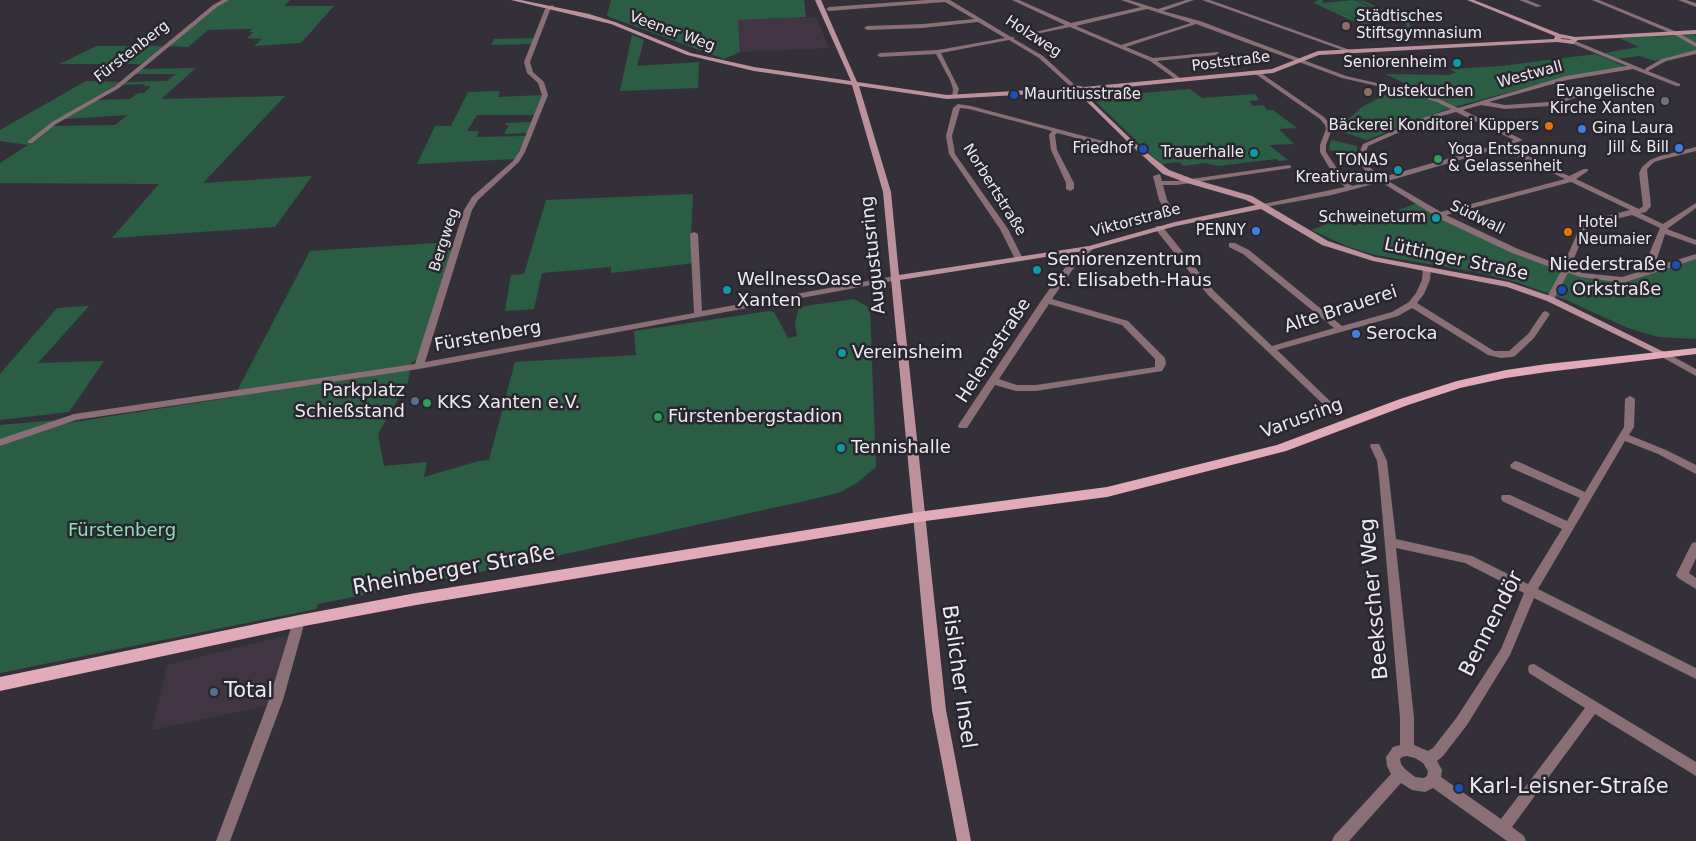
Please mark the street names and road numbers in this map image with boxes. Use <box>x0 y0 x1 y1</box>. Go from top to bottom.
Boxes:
street label: Veener Weg <box>627 8 717 56</box>
street label: Holzweg <box>1001 12 1065 62</box>
street label: Fürstenberg <box>91 17 173 87</box>
street label: Poststraße <box>1191 48 1271 76</box>
street label: Westwall <box>1495 58 1565 92</box>
street label: Norbertstraße <box>959 141 1029 239</box>
street label: Augustusring <box>857 195 891 315</box>
street label: Südwall <box>1447 197 1507 239</box>
street label: Viktorstraße <box>1089 200 1183 242</box>
street label: Bergweg <box>426 206 464 274</box>
street label: Lüttinger Straße <box>1382 234 1530 286</box>
street label: Alte Brauerei <box>1282 282 1400 338</box>
street label: Helenastraße <box>952 295 1036 407</box>
street label: Fürstenberg <box>433 317 543 357</box>
street label: Varusring <box>1258 394 1346 444</box>
street label: Beekscher Weg <box>1355 517 1395 681</box>
street label: Rheinberger Straße <box>351 541 557 601</box>
street label: Bennendör <box>1455 567 1529 681</box>
street label: Bislicher Insel <box>935 603 981 751</box>

